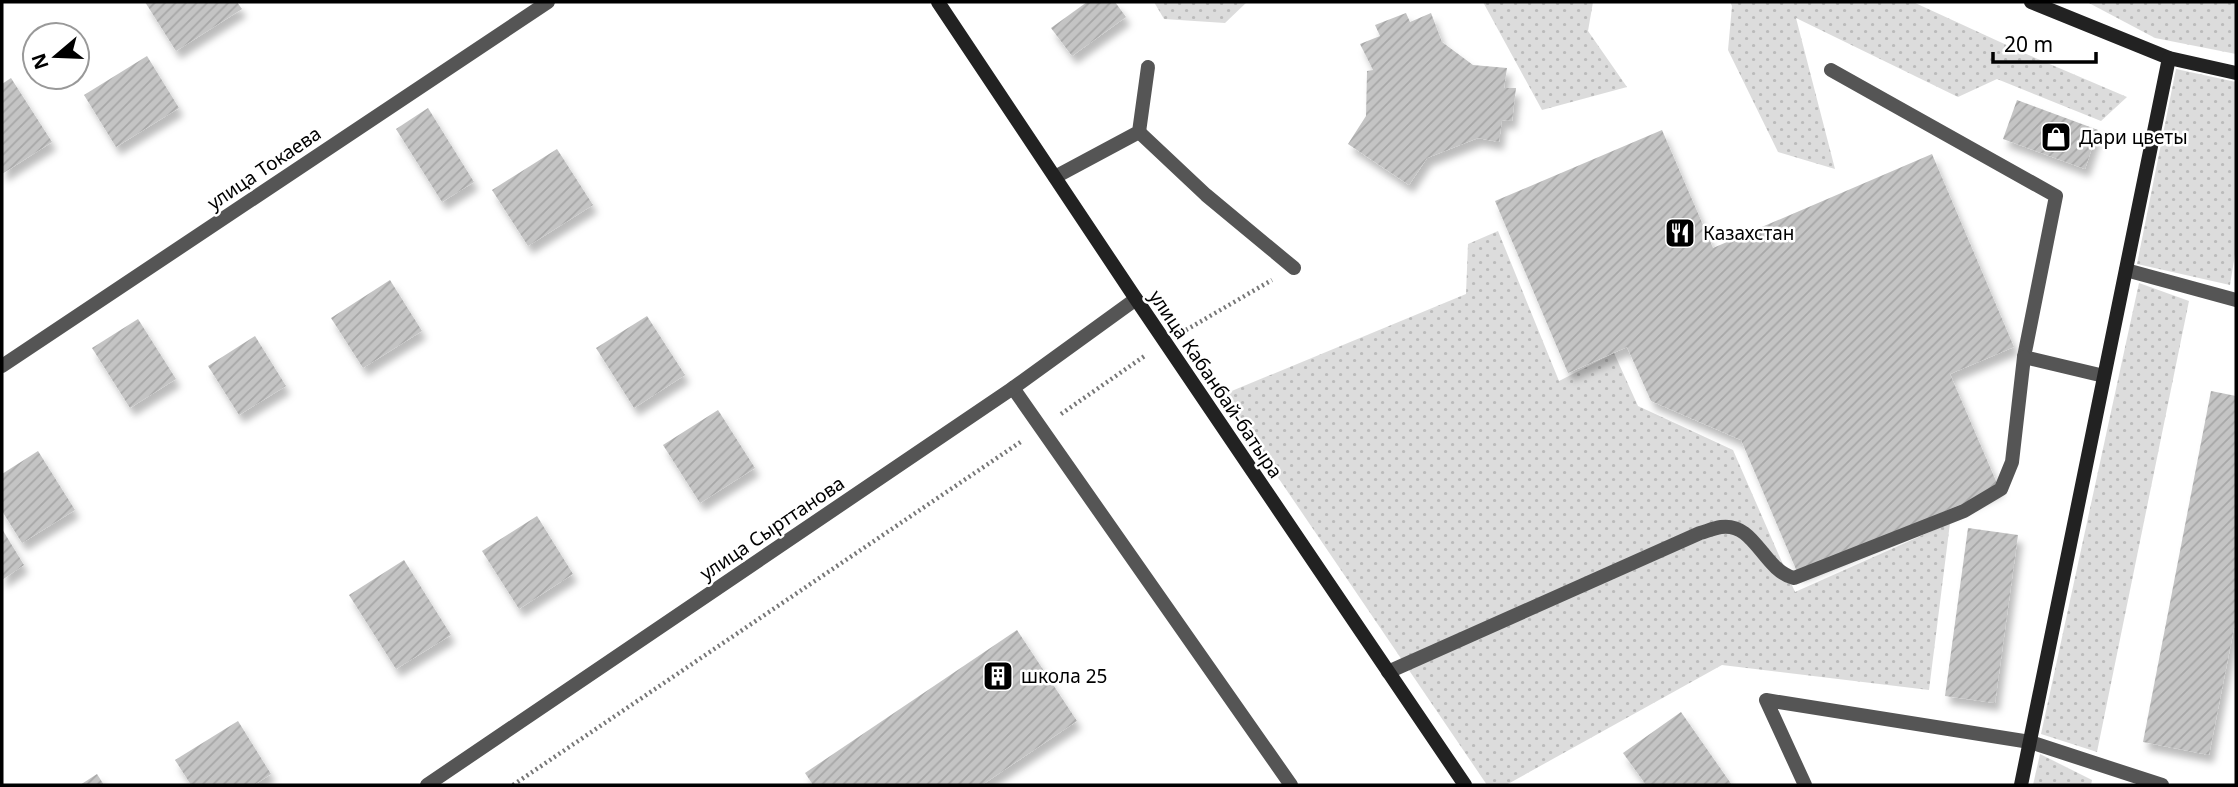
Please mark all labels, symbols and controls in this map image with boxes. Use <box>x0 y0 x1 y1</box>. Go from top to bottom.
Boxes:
north arrow <box>21 21 91 91</box>
scale bar <box>1993 21 2096 65</box>
text: 20 m <box>2004 30 2053 58</box>
text: N <box>25 50 55 73</box>
street label: улица Токаева <box>202 120 326 216</box>
shop icon: Дари цветы <box>2039 120 2073 154</box>
place label: Дари цветы <box>2079 124 2188 150</box>
restaurant icon: Казахстан <box>1663 216 1697 250</box>
place label: Казахстан <box>1703 220 1794 246</box>
street label: улица Кабанбай-батыра <box>1143 285 1289 483</box>
street label: улица Сырттанова <box>695 470 849 586</box>
building icon: школа 25 <box>981 659 1015 693</box>
place label: школа 25 <box>1021 663 1107 689</box>

